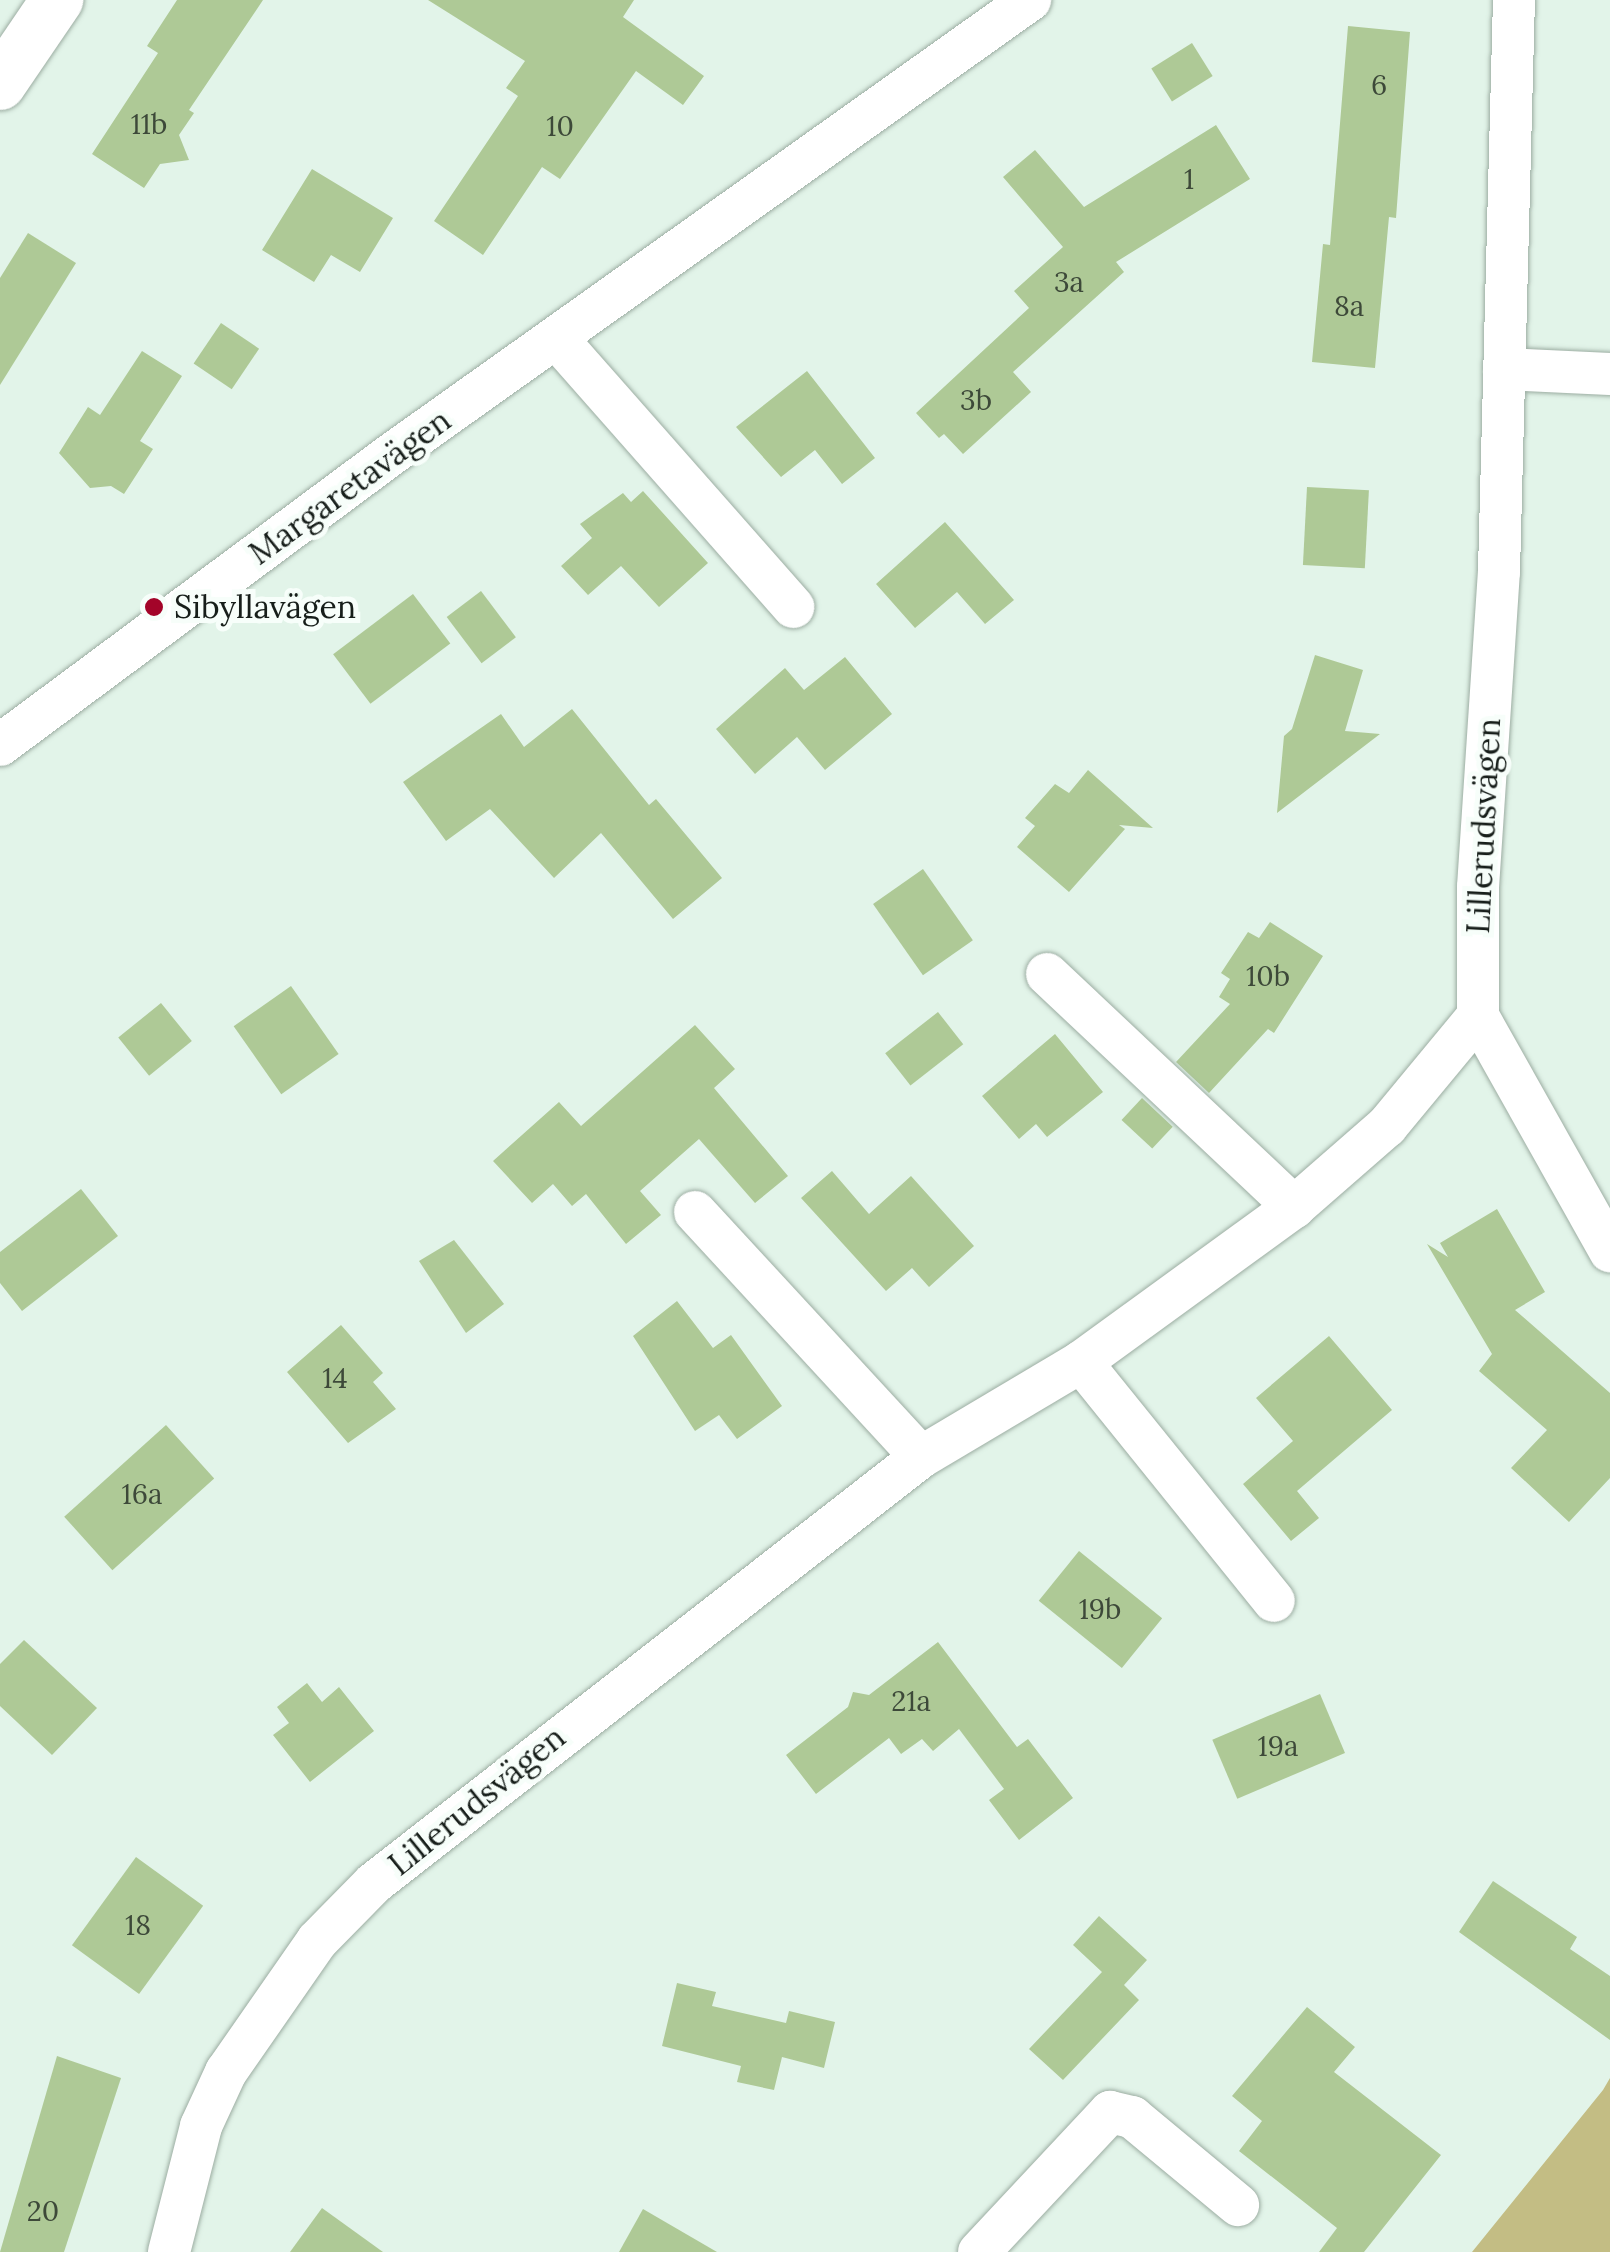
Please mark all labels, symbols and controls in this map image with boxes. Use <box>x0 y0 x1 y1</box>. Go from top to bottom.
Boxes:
house number: 6 <box>1371 68 1387 102</box>
house number: 11b <box>131 107 167 141</box>
house number: 10 <box>546 109 574 143</box>
house number: 1 <box>1184 162 1194 196</box>
house number: 3a <box>1054 265 1084 299</box>
house number: 8a <box>1334 289 1364 323</box>
house number: 3b <box>960 383 992 417</box>
street label: Margaretavägen <box>242 401 458 573</box>
place label: Sibyllavägen <box>174 588 356 626</box>
marker: Sibyllavägen <box>143 596 165 618</box>
street label: Lillerudsvägen <box>1459 717 1509 935</box>
house number: 10b <box>1246 959 1290 993</box>
house number: 14 <box>322 1361 348 1395</box>
house number: 16a <box>122 1477 162 1511</box>
house number: 19b <box>1079 1592 1121 1626</box>
house number: 21a <box>891 1684 931 1718</box>
street label: Lillerudsvägen <box>381 1718 573 1884</box>
house number: 19a <box>1258 1729 1298 1763</box>
house number: 18 <box>125 1908 151 1942</box>
house number: 20 <box>27 2194 59 2228</box>

